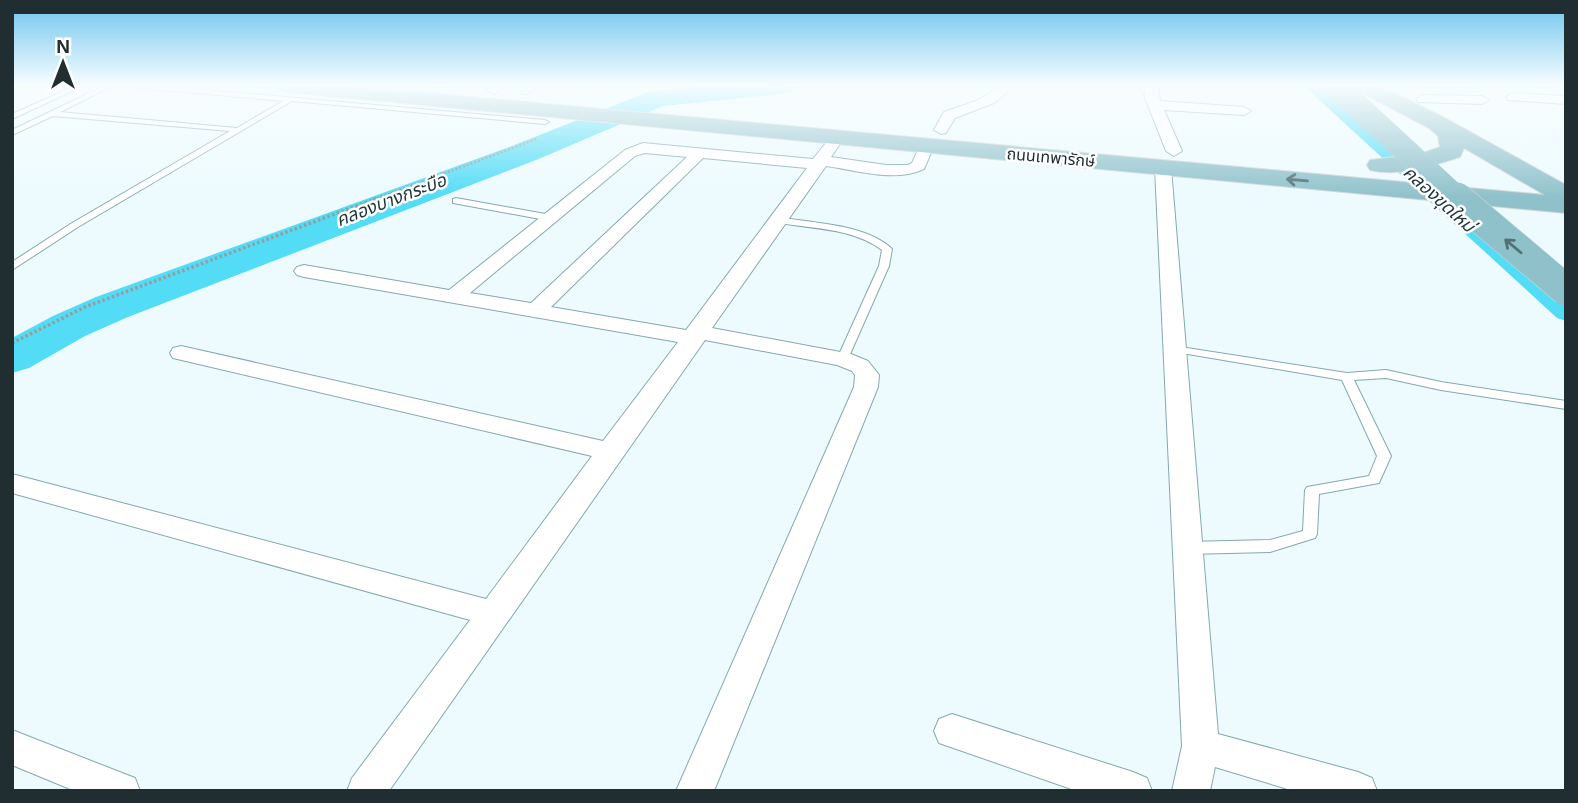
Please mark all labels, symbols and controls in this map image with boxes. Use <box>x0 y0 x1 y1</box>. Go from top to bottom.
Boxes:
north arrow <box>28 28 98 98</box>
text: N <box>56 36 70 57</box>
street label: ถนนเทพารักษ์ <box>1006 145 1096 170</box>
water label: คลองขุดใหม่ <box>1399 162 1481 239</box>
water label: คลองบางกระบือ <box>333 170 449 230</box>
one-way arrow <box>1286 173 1308 186</box>
one-way arrow <box>1505 238 1523 254</box>

